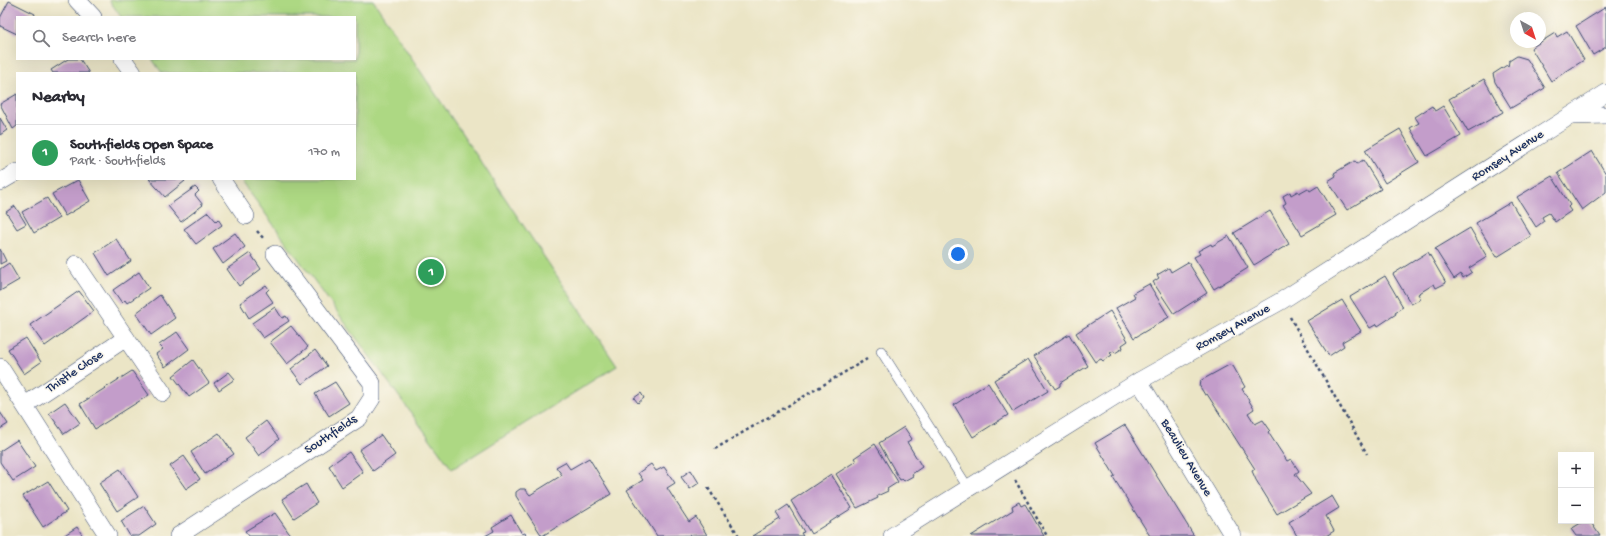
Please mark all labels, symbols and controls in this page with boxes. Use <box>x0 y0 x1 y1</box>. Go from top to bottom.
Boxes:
north arrow <box>1510 12 1546 48</box>
search box <box>16 16 356 60</box>
icon: search <box>30 27 52 49</box>
text: Search here <box>62 29 136 47</box>
text: Nearby <box>32 88 85 108</box>
street label: Romsey Avenue <box>1469 127 1547 185</box>
text: Southfields Open Space <box>70 136 213 154</box>
text: 1 <box>42 145 48 160</box>
text: 170 m <box>308 145 340 160</box>
text: Park · Southfields <box>70 154 165 169</box>
your location <box>948 244 968 264</box>
pin: 1 <box>418 257 444 287</box>
street label: Romsey Avenue <box>1193 301 1273 355</box>
street label: Thistle Close <box>43 347 107 397</box>
street label: Southfields <box>302 411 361 458</box>
street label: Beaulieu Avenue <box>1157 416 1215 500</box>
map controls <box>1558 452 1594 524</box>
button: + <box>1558 452 1594 488</box>
button: − <box>1558 488 1594 524</box>

